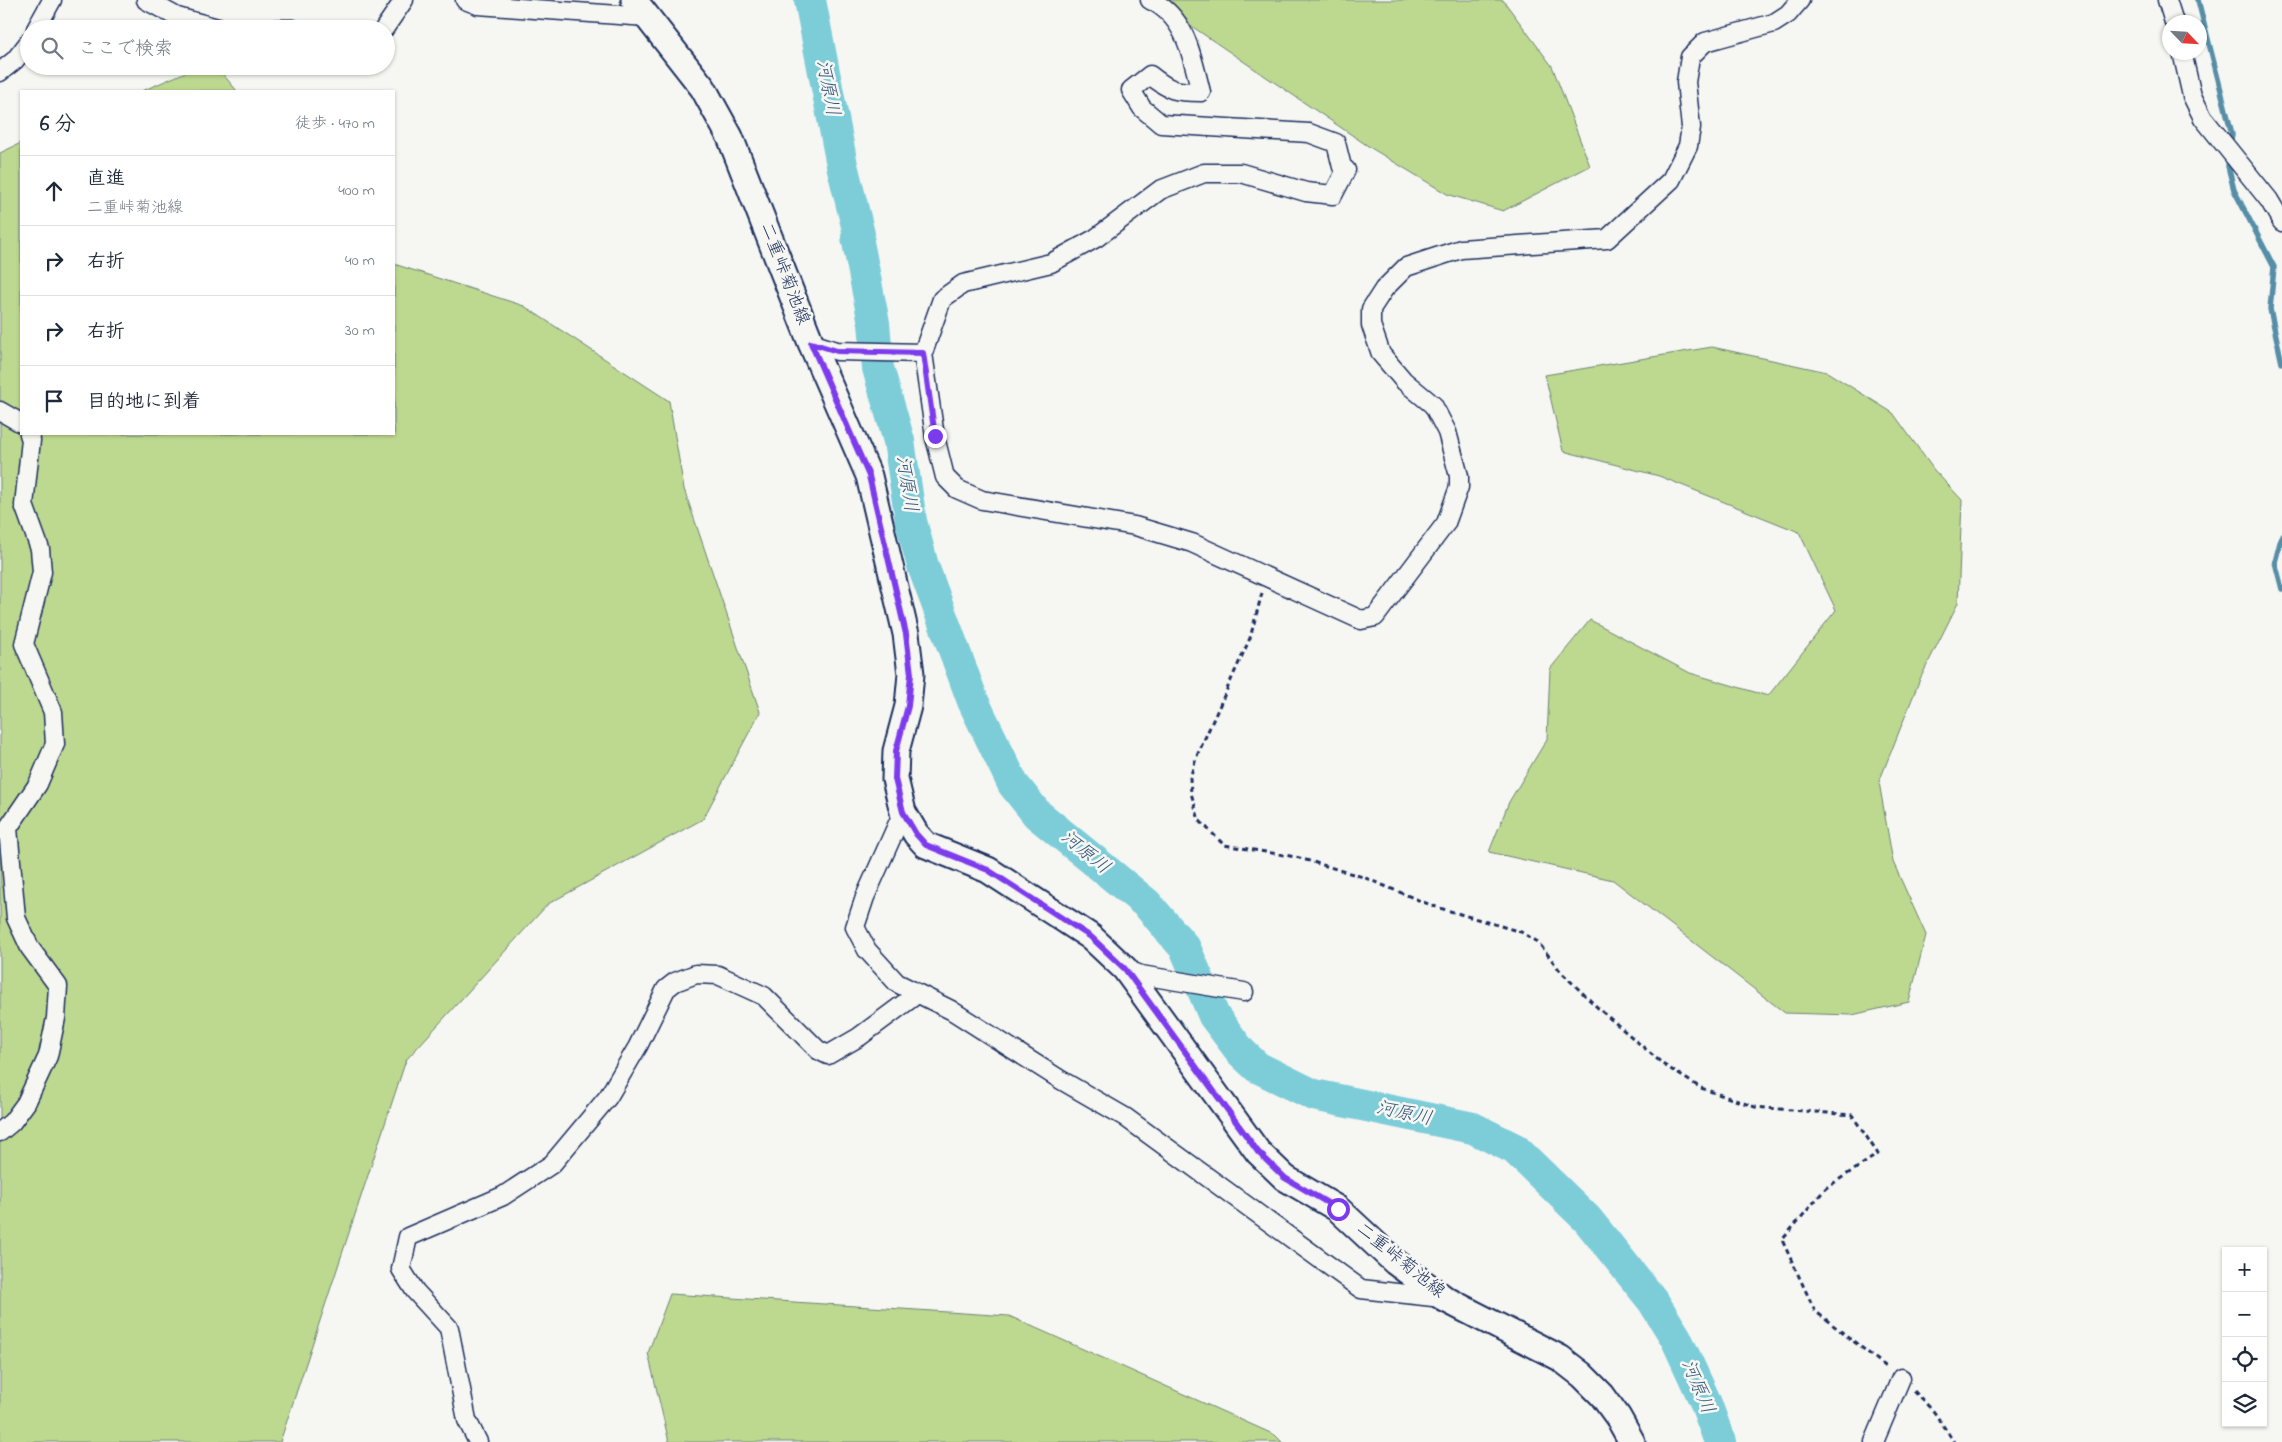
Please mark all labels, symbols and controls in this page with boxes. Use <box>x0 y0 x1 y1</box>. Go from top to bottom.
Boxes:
north arrow <box>2162 15 2207 60</box>
search box <box>20 20 395 75</box>
icon: search <box>38 34 66 62</box>
text: ここで検索 <box>78 36 173 63</box>
water label: 河原川 <box>808 57 846 119</box>
text: 6 分 <box>40 110 76 140</box>
text: 徒歩 · 470 m <box>295 112 375 136</box>
text: 直進 <box>87 166 125 193</box>
icon: ahead <box>40 177 68 205</box>
text: 400 m <box>338 179 375 203</box>
text: 二重峠菊池線 <box>87 196 183 220</box>
street label: 二重峠菊池線 <box>753 219 815 329</box>
icon: right <box>40 247 68 275</box>
text: 右折 <box>87 249 125 276</box>
text: 40 m <box>345 249 375 273</box>
icon: right <box>40 317 68 345</box>
text: 右折 <box>87 319 125 346</box>
text: 30 m <box>345 319 375 343</box>
icon: arrive <box>40 387 68 415</box>
text: 目的地に到着 <box>87 389 201 416</box>
route end <box>924 425 947 448</box>
water label: 河原川 <box>888 454 924 514</box>
water label: 河原川 <box>1054 825 1116 881</box>
water label: 河原川 <box>1373 1095 1435 1133</box>
route start <box>1327 1198 1350 1221</box>
street label: 二重峠菊池線 <box>1350 1217 1450 1305</box>
map controls <box>2222 1247 2267 1427</box>
button: + <box>2222 1247 2267 1292</box>
button: − <box>2222 1292 2267 1337</box>
button: locate <box>2222 1337 2267 1382</box>
water label: 河原川 <box>1673 1355 1721 1419</box>
button: layers <box>2222 1382 2267 1427</box>

